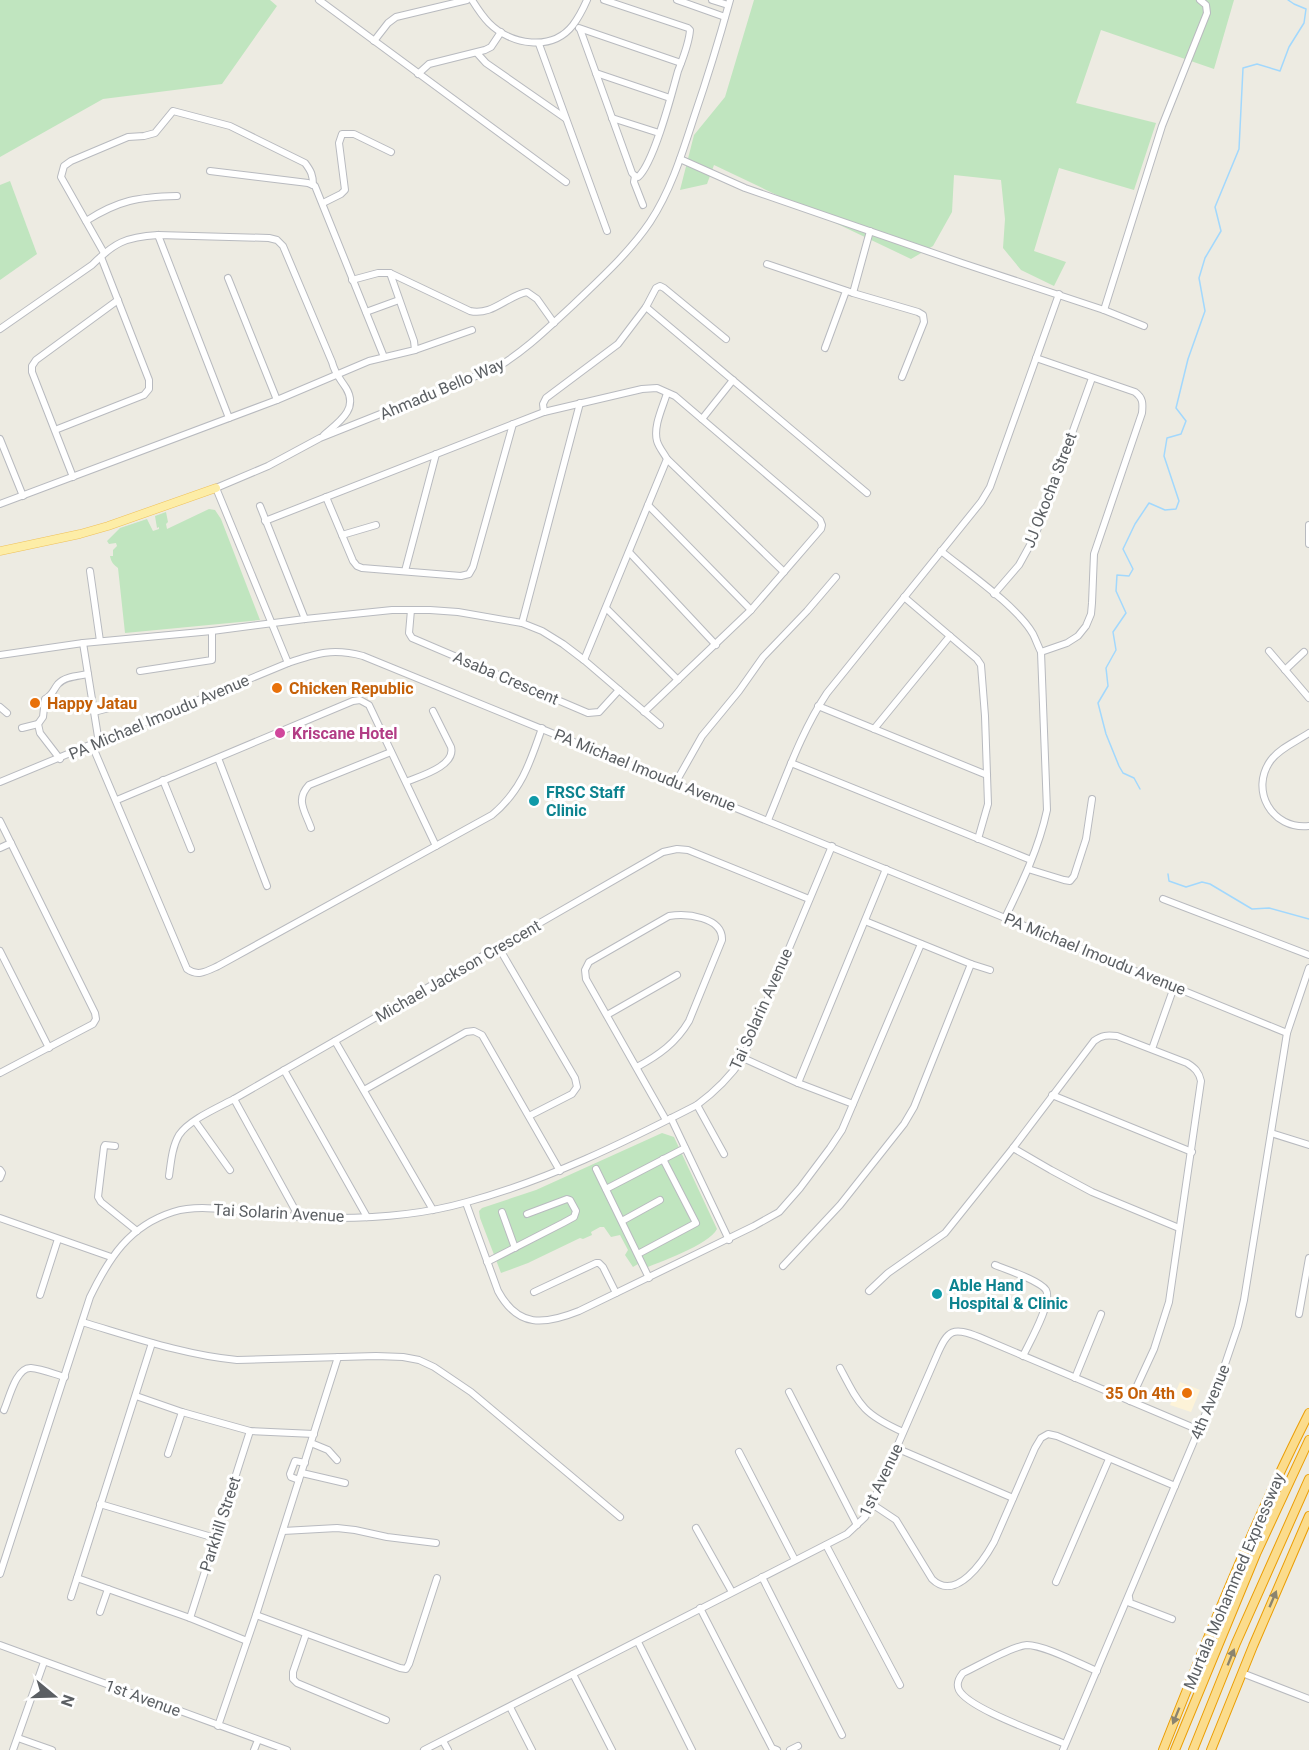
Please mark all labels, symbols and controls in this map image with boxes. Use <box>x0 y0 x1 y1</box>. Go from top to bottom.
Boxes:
street label: Ahmadu Bello Way <box>377 354 507 424</box>
street label: JJ Okocha Street <box>1019 430 1081 550</box>
street label: Asaba Crescent <box>451 647 561 709</box>
street label: PA Michael Imoudu Avenue <box>66 670 252 764</box>
place label: Chicken Republic <box>289 679 414 698</box>
marker: Chicken Republic <box>270 681 284 695</box>
place label: Happy Jatau <box>47 694 137 713</box>
marker: Happy Jatau <box>28 696 42 710</box>
place label: Kriscane Hotel <box>292 724 398 743</box>
street label: PA Michael Imoudu Avenue <box>552 725 738 815</box>
marker: Kriscane Hotel <box>273 726 287 740</box>
place label: FRSC Staff Clinic <box>546 783 625 820</box>
marker: FRSC Staff Clinic <box>527 794 541 808</box>
street label: PA Michael Imoudu Avenue <box>1002 909 1188 999</box>
street label: Michael Jackson Crescent <box>372 916 544 1026</box>
street label: Tai Solarin Avenue <box>726 945 796 1073</box>
street label: Tai Solarin Avenue <box>213 1200 345 1226</box>
place label: Able Hand Hospital & Clinic <box>949 1276 1068 1313</box>
marker: Able Hand Hospital & Clinic <box>930 1287 944 1301</box>
street label: 4th Avenue <box>1186 1362 1234 1442</box>
place label: 35 On 4th <box>1105 1384 1175 1403</box>
marker: 35 On 4th <box>1180 1386 1194 1400</box>
street label: 1st Avenue <box>855 1440 907 1520</box>
street label: Murtala Mohammed Expressway <box>1180 1469 1289 1692</box>
street label: Parkhill Street <box>196 1474 244 1574</box>
one-way arrow <box>1268 1589 1278 1607</box>
one-way arrow <box>1226 1647 1236 1665</box>
north arrow <box>24 1666 84 1726</box>
street label: 1st Avenue <box>103 1676 183 1720</box>
text: N <box>57 1692 79 1709</box>
one-way arrow <box>1171 1708 1181 1726</box>

